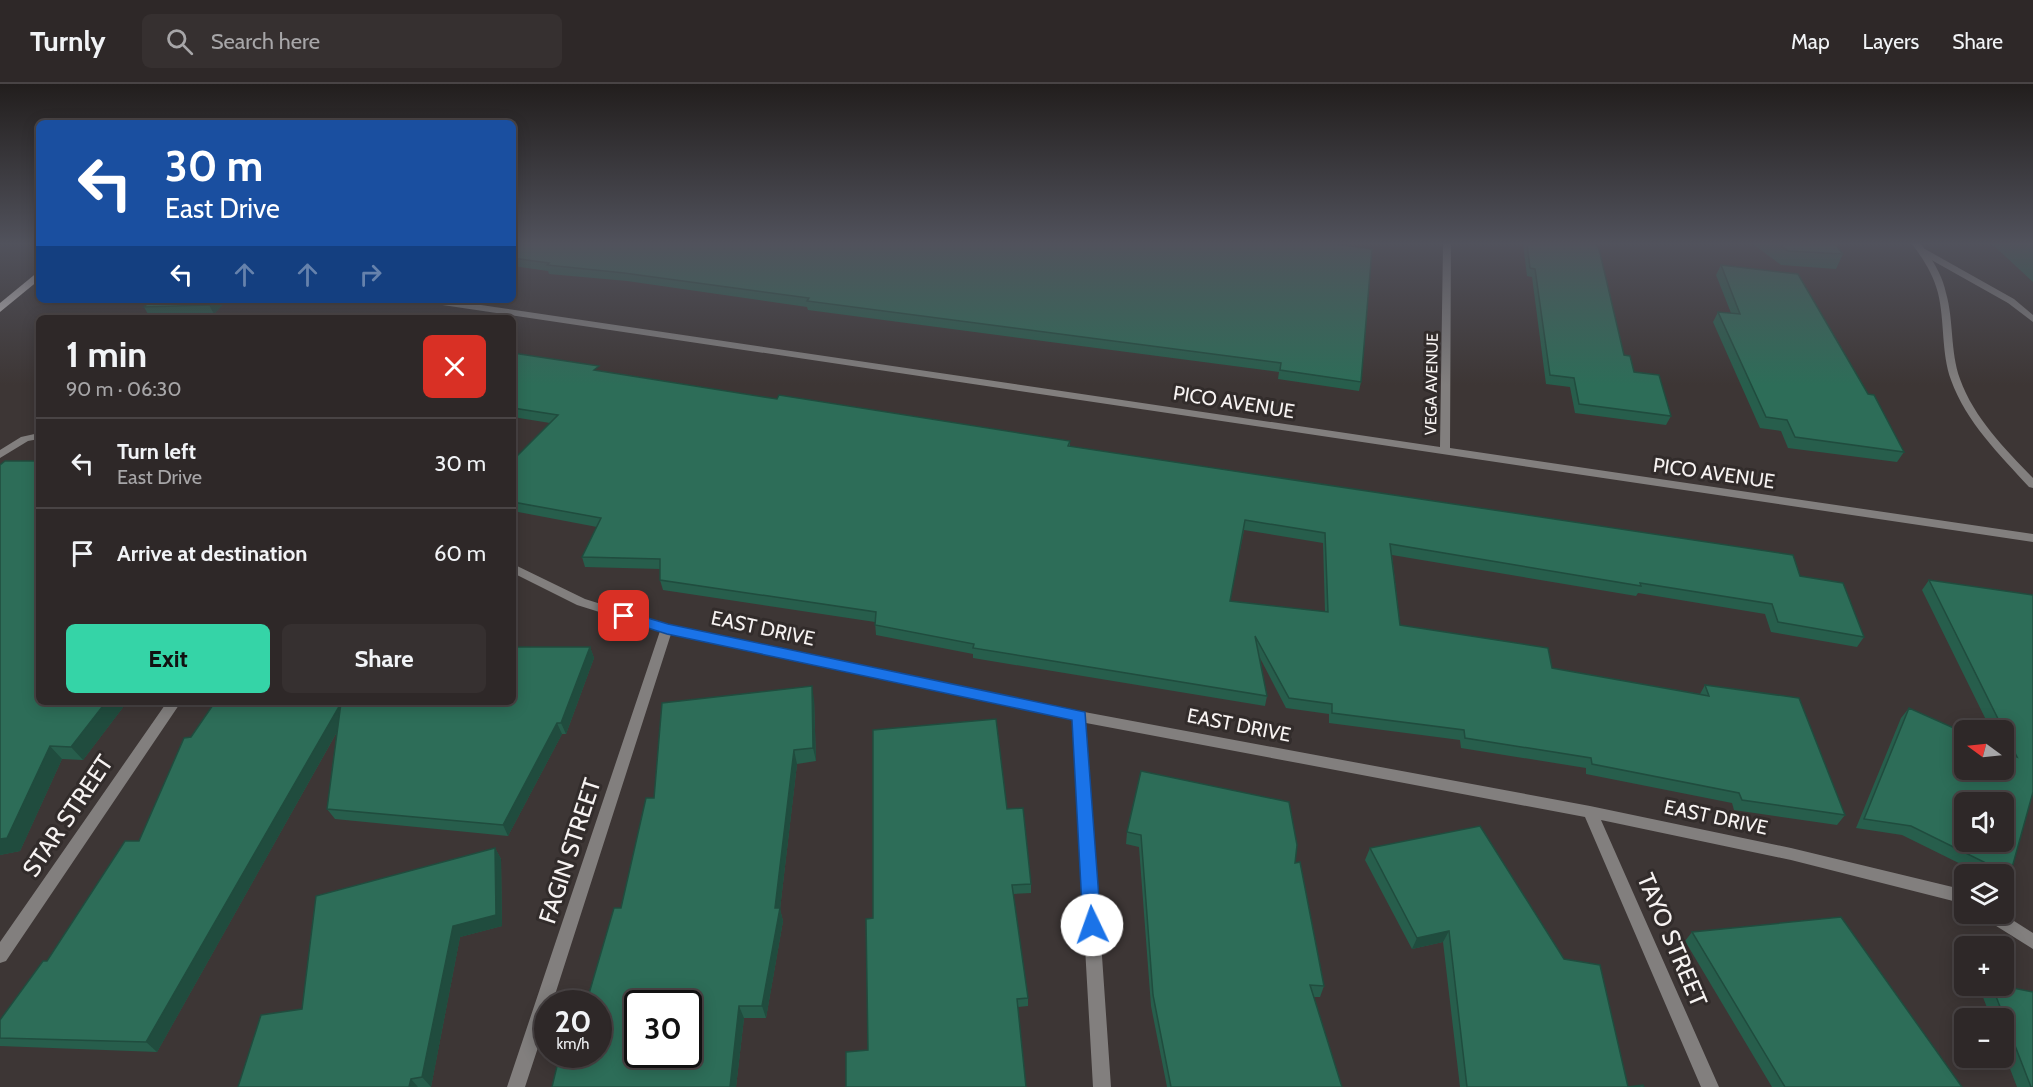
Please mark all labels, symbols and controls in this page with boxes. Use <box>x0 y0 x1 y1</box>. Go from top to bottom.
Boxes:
search box <box>142 14 562 68</box>
text: Turnly <box>30 24 106 58</box>
icon: search <box>163 25 196 58</box>
text: Search here <box>211 28 320 55</box>
text: Map <box>1791 29 1830 54</box>
text: Layers <box>1863 29 1919 54</box>
text: Share <box>1952 29 2003 54</box>
text: 30 m <box>165 140 263 192</box>
icon: left <box>66 144 144 222</box>
text: East Drive <box>165 192 280 225</box>
icon: left <box>165 258 198 291</box>
icon: ahead <box>228 258 261 291</box>
icon: ahead <box>291 258 324 291</box>
icon: right <box>354 258 387 291</box>
text: 1 min <box>66 332 147 376</box>
street label: VEGA AVENUE <box>1421 333 1442 435</box>
button: close <box>423 335 486 398</box>
text: 90 m · 06:30 <box>66 377 181 401</box>
street label: PICO AVENUE <box>1172 381 1296 423</box>
text: Turn left <box>117 438 196 465</box>
icon: left <box>66 447 99 480</box>
text: 30 m <box>434 450 486 477</box>
street label: PICO AVENUE <box>1652 453 1776 493</box>
text: East Drive <box>117 465 202 489</box>
icon: arrive <box>66 537 99 570</box>
text: Arrive at destination <box>117 540 307 567</box>
text: 60 m <box>434 540 486 567</box>
pin <box>598 590 649 641</box>
icon: arrive <box>607 599 640 632</box>
street label: EAST DRIVE <box>709 605 817 651</box>
button: Exit <box>66 624 270 693</box>
button: Share <box>282 624 486 693</box>
street label: EAST DRIVE <box>1185 703 1293 747</box>
north arrow <box>1954 720 2014 780</box>
map controls <box>1954 720 2014 1068</box>
street label: STAR STREET <box>16 749 119 882</box>
street label: FAGIN STREET <box>532 774 607 927</box>
button: sound <box>1954 792 2014 852</box>
street label: EAST DRIVE <box>1662 794 1770 840</box>
button: layers <box>1954 864 2014 924</box>
street label: TAYO STREET <box>1631 869 1714 1011</box>
position arrow <box>1060 893 1124 957</box>
button: + <box>1954 936 2014 996</box>
speed limit sign: 30 <box>624 990 702 1068</box>
text: 20 <box>554 1003 592 1040</box>
button: − <box>1954 1008 2014 1068</box>
text: km/h <box>557 1035 589 1053</box>

